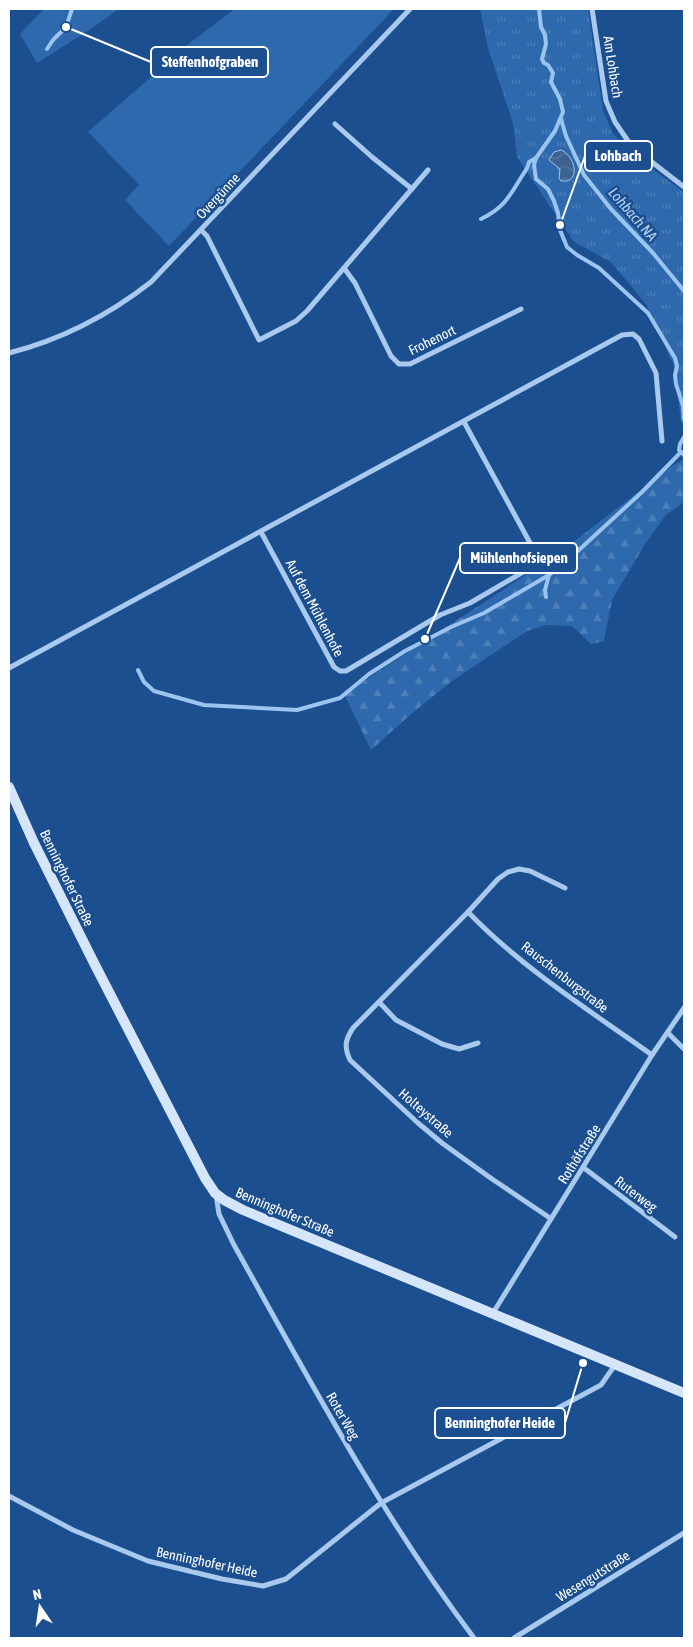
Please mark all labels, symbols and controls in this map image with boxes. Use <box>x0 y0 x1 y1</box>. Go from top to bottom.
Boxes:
street label: Am Lohbach <box>600 35 626 99</box>
callout: Steffenhofgraben <box>151 47 268 77</box>
text: Steffenhofgraben <box>162 53 258 70</box>
callout: Lohbach <box>585 141 652 171</box>
text: Lohbach <box>594 147 642 164</box>
street label: Overgünne <box>193 170 243 222</box>
water label: Lohbach NA <box>605 184 661 244</box>
street label: Frohenort <box>406 322 458 358</box>
callout: Mühlenhofsiepen <box>460 543 577 573</box>
text: Mühlenhofsiepen <box>470 549 568 566</box>
street label: Auf dem Mühlenhofe <box>283 557 347 659</box>
street label: Benninghofer Straße <box>37 827 97 929</box>
street label: Rauschenburgstraße <box>518 938 612 1016</box>
street label: Holteystraße <box>396 1085 456 1141</box>
street label: Rothöfstraße <box>554 1121 604 1187</box>
street label: Ruterweg <box>612 1173 660 1215</box>
street label: Benninghofer Straße <box>233 1184 337 1240</box>
street label: Roter Weg <box>323 1389 363 1443</box>
callout: Benninghofer Heide <box>435 1408 565 1438</box>
text: Benninghofer Heide <box>445 1414 555 1431</box>
street label: Benninghofer Heide <box>155 1543 259 1581</box>
street label: Wesengutstraße <box>553 1547 633 1605</box>
north arrow <box>15 1582 65 1632</box>
text: N <box>31 1586 43 1603</box>

